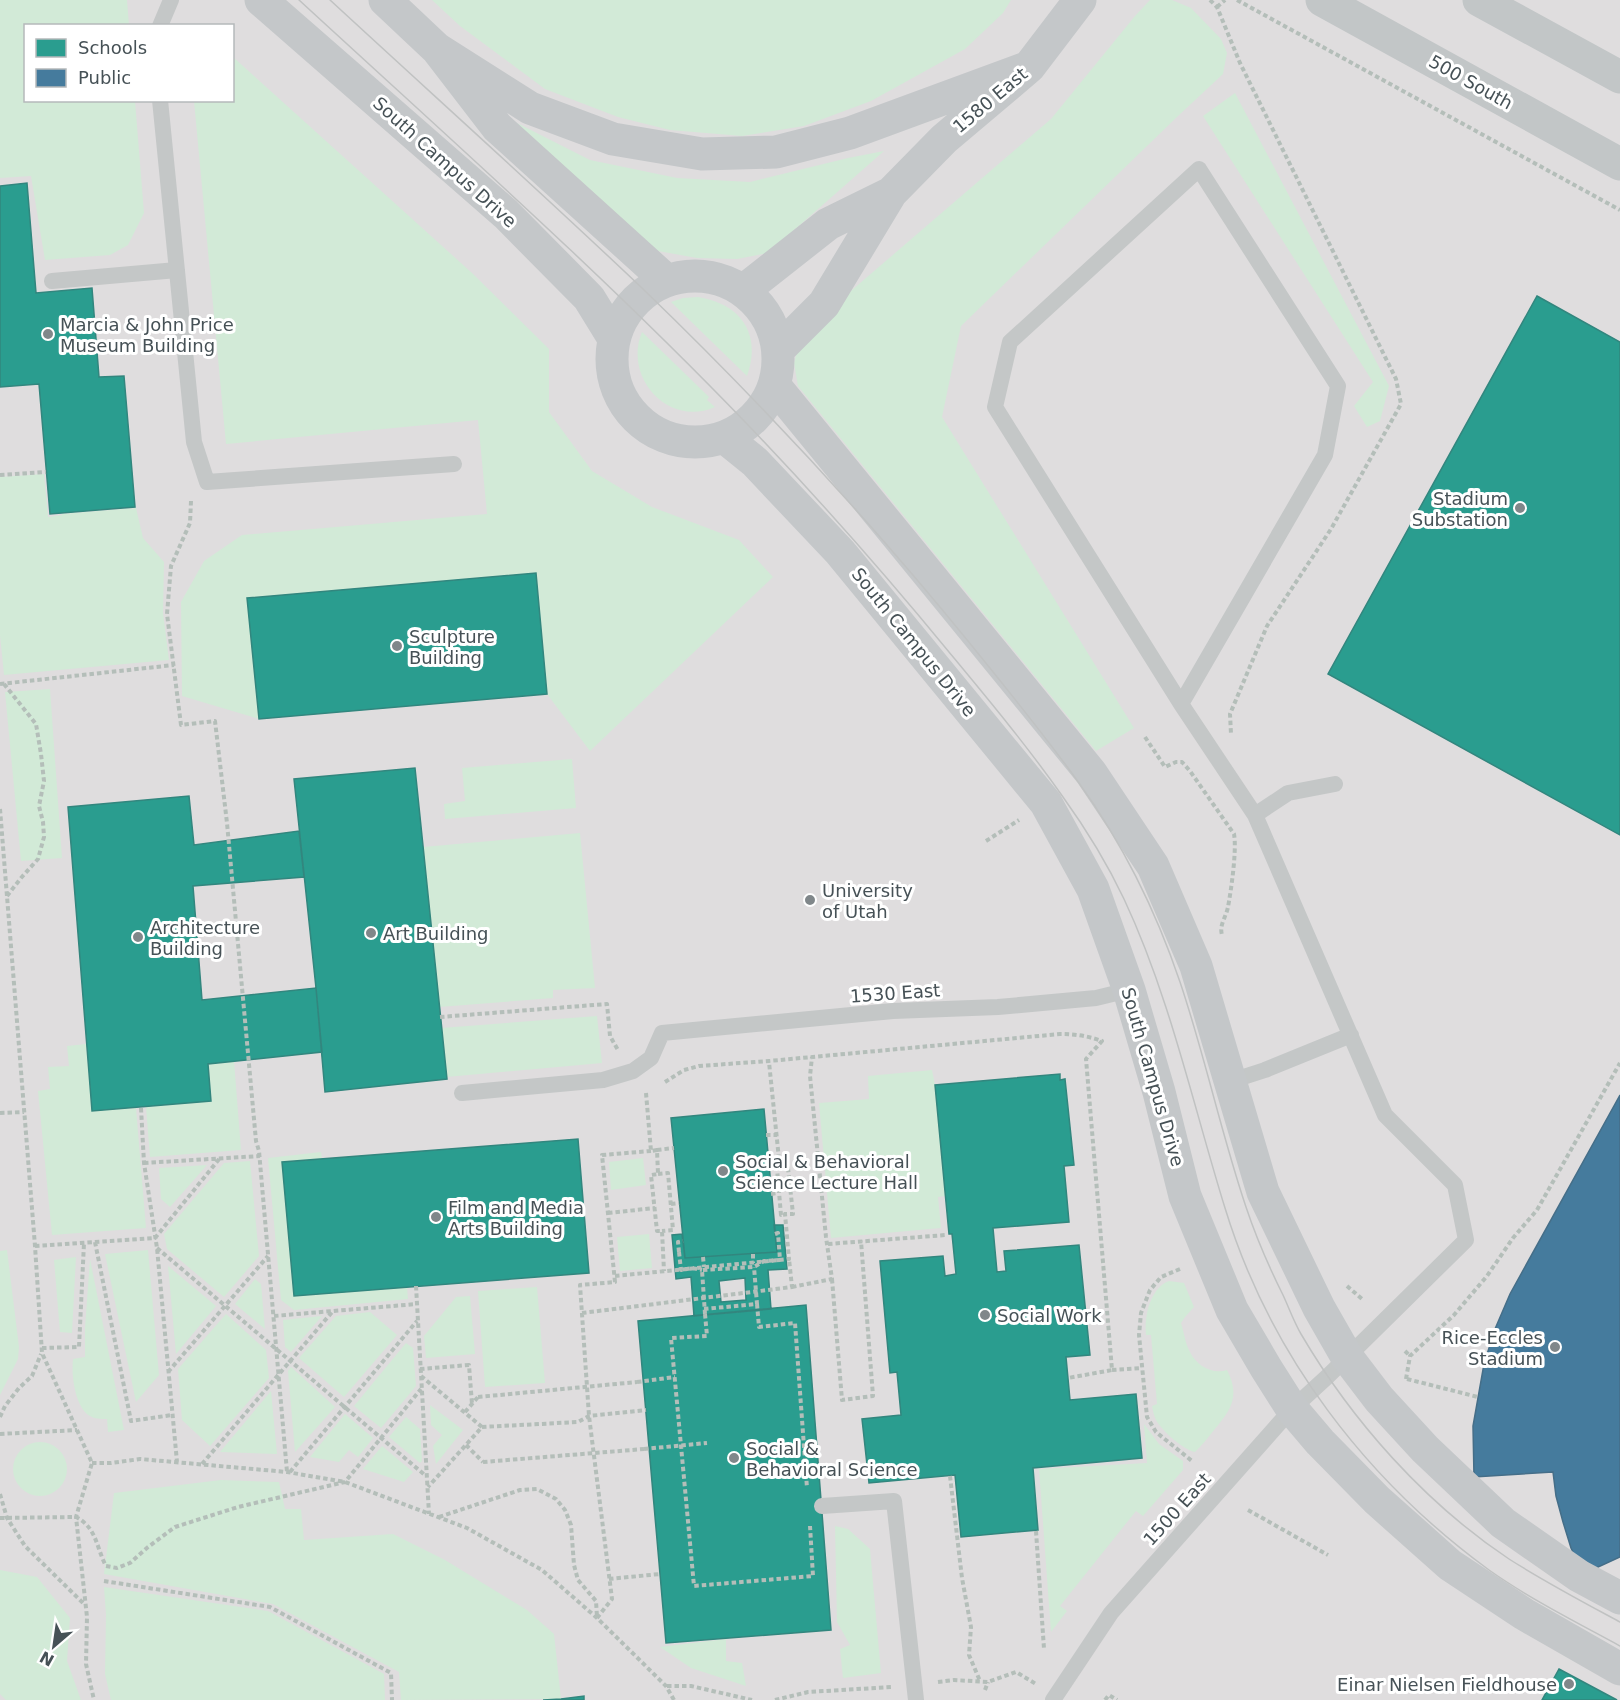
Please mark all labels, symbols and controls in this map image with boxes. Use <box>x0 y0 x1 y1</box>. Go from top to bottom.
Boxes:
legend <box>24 24 234 102</box>
text: Schools <box>78 37 147 58</box>
street label: 500 South <box>1426 50 1516 114</box>
street label: 1580 East <box>949 63 1031 137</box>
text: Public <box>78 67 131 88</box>
street label: South Campus Drive <box>369 92 521 232</box>
place label: Marcia & John Price Museum Building <box>60 314 234 356</box>
marker: Marcia & John Price Museum Building <box>41 327 55 341</box>
place label: Stadium Substation <box>1412 488 1508 530</box>
marker: Stadium Substation <box>1513 501 1527 515</box>
street label: South Campus Drive <box>848 563 980 721</box>
place label: Sculpture Building <box>409 626 495 668</box>
marker: Sculpture Building <box>390 639 404 653</box>
place label: University of Utah <box>822 880 913 922</box>
marker: University of Utah <box>803 893 817 907</box>
place label: Architecture Building <box>150 917 260 959</box>
place label: Art Building <box>383 923 489 944</box>
marker: Art Building <box>364 926 378 940</box>
marker: Architecture Building <box>131 930 145 944</box>
street label: 1530 East <box>849 979 941 1007</box>
street label: South Campus Drive <box>1117 985 1189 1169</box>
place label: Social & Behavioral Science Lecture Hall <box>735 1151 918 1193</box>
marker: Social & Behavioral Science Lecture Hall <box>716 1164 730 1178</box>
place label: Film and Media Arts Building <box>448 1197 584 1239</box>
marker: Film and Media Arts Building <box>429 1210 443 1224</box>
place label: Social Work <box>997 1305 1102 1326</box>
marker: Social Work <box>978 1308 992 1322</box>
place label: Rice-Eccles Stadium <box>1441 1327 1543 1369</box>
marker: Rice-Eccles Stadium <box>1548 1340 1562 1354</box>
place label: Social & Behavioral Science <box>746 1438 917 1480</box>
marker: Social & Behavioral Science <box>727 1451 741 1465</box>
street label: 1500 East <box>1139 1468 1215 1550</box>
north arrow <box>24 1616 84 1676</box>
text: N <box>37 1647 57 1670</box>
place label: Einar Nielsen Fieldhouse <box>1337 1674 1557 1695</box>
marker: Einar Nielsen Fieldhouse <box>1562 1677 1576 1691</box>

